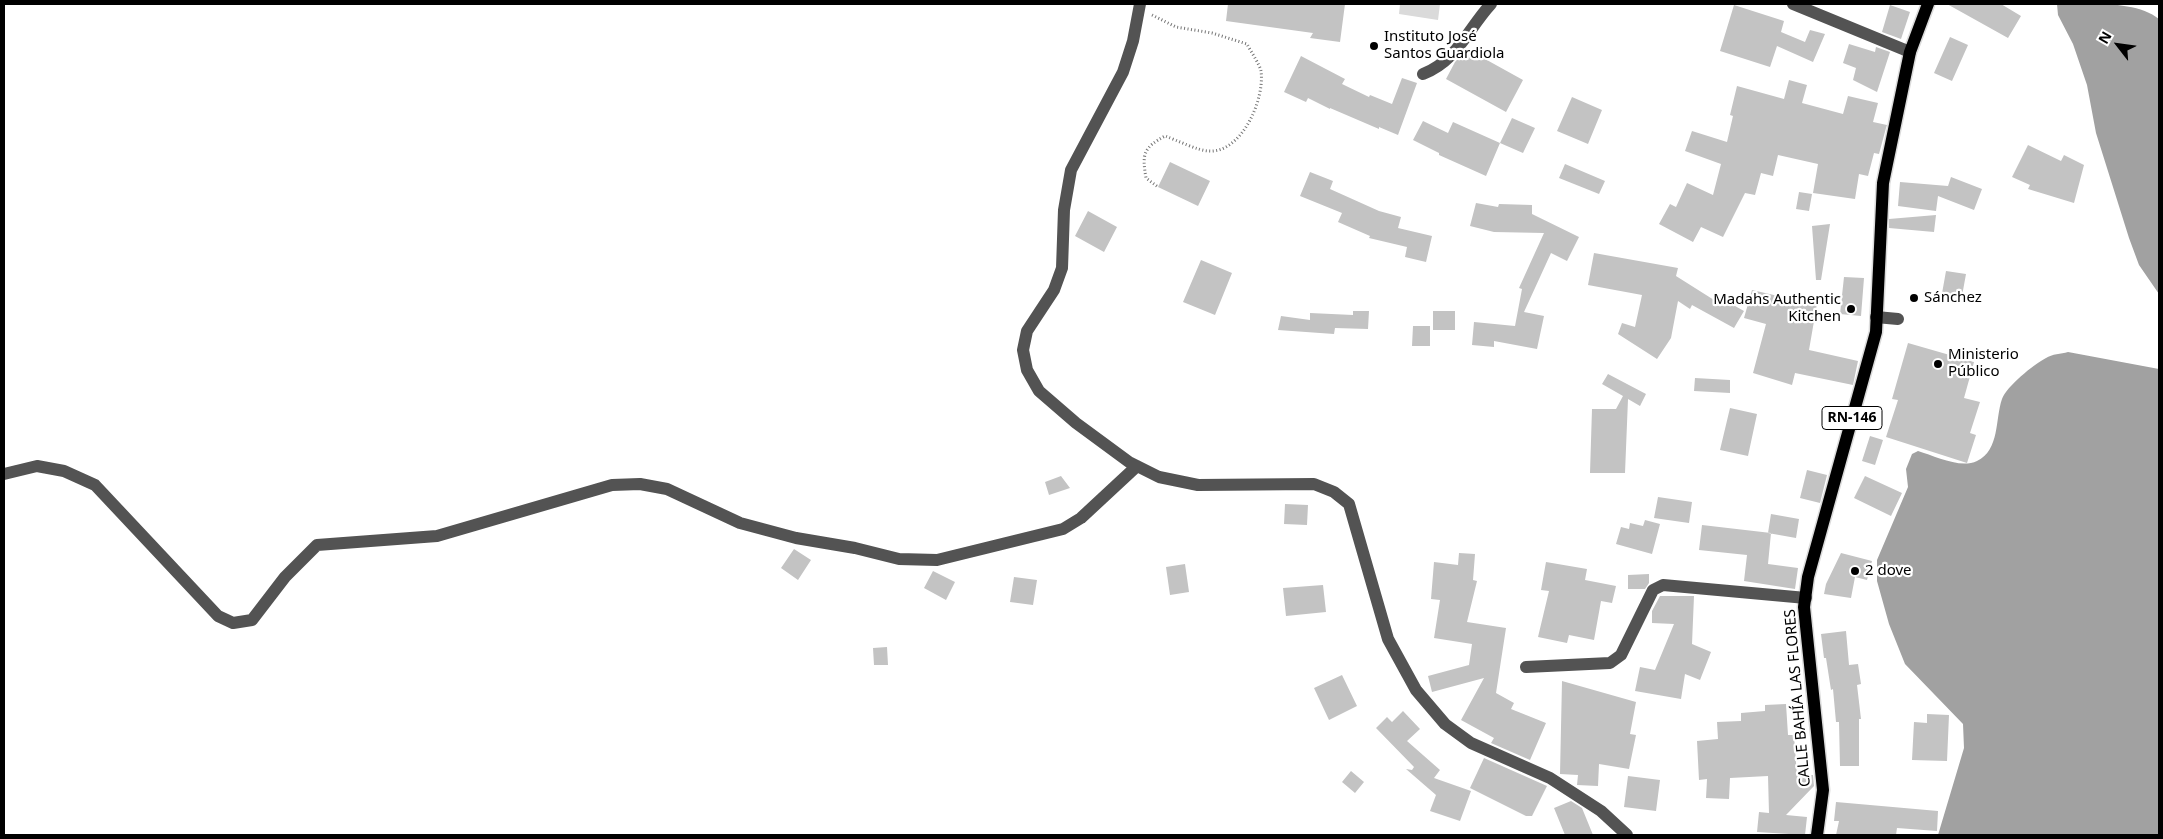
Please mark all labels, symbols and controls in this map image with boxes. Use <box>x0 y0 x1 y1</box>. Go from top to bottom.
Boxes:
north arrow <box>2093 20 2143 70</box>
place label: Instituto José Santos Guardiola <box>1384 28 1504 63</box>
text: N <box>2093 28 2116 47</box>
marker: Instituto José Santos Guardiola <box>1368 40 1380 52</box>
place label: Sánchez <box>1924 289 1982 307</box>
place label: Madahs Authentic Kitchen <box>1713 291 1841 326</box>
marker: Sánchez <box>1908 292 1920 304</box>
marker: Madahs Authentic Kitchen <box>1845 303 1857 315</box>
place label: Ministerio Público <box>1948 346 2019 381</box>
marker: Ministerio Público <box>1932 358 1944 370</box>
road number: RN-146 <box>1822 406 1882 429</box>
place label: 2 dove <box>1865 562 1912 580</box>
marker: 2 dove <box>1849 565 1861 577</box>
street label: CALLE BAHÍA LAS FLORES <box>1781 608 1815 788</box>

